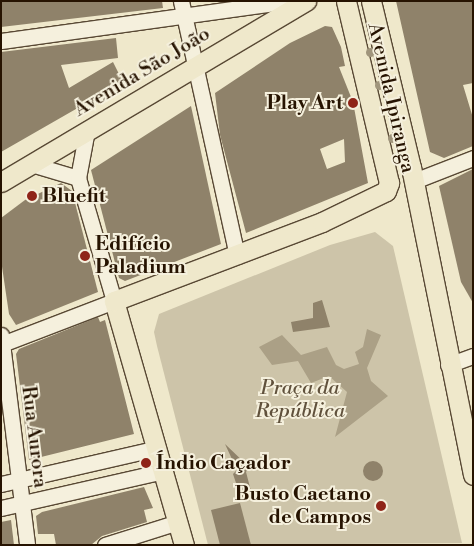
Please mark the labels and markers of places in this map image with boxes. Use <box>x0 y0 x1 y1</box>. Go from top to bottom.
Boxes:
place label: Play Art <box>266 91 343 115</box>
marker: Play Art <box>347 97 359 109</box>
place label: Bluefit <box>42 184 106 208</box>
marker: Bluefit <box>26 190 38 202</box>
place label: Edifício Paladium <box>95 233 186 280</box>
marker: Edifício Paladium <box>79 250 91 262</box>
place label: Índio Caçador <box>156 451 291 475</box>
marker: Índio Caçador <box>140 457 152 469</box>
place label: Busto Caetano de Campos <box>234 482 371 529</box>
marker: Busto Caetano de Campos <box>375 500 387 512</box>

